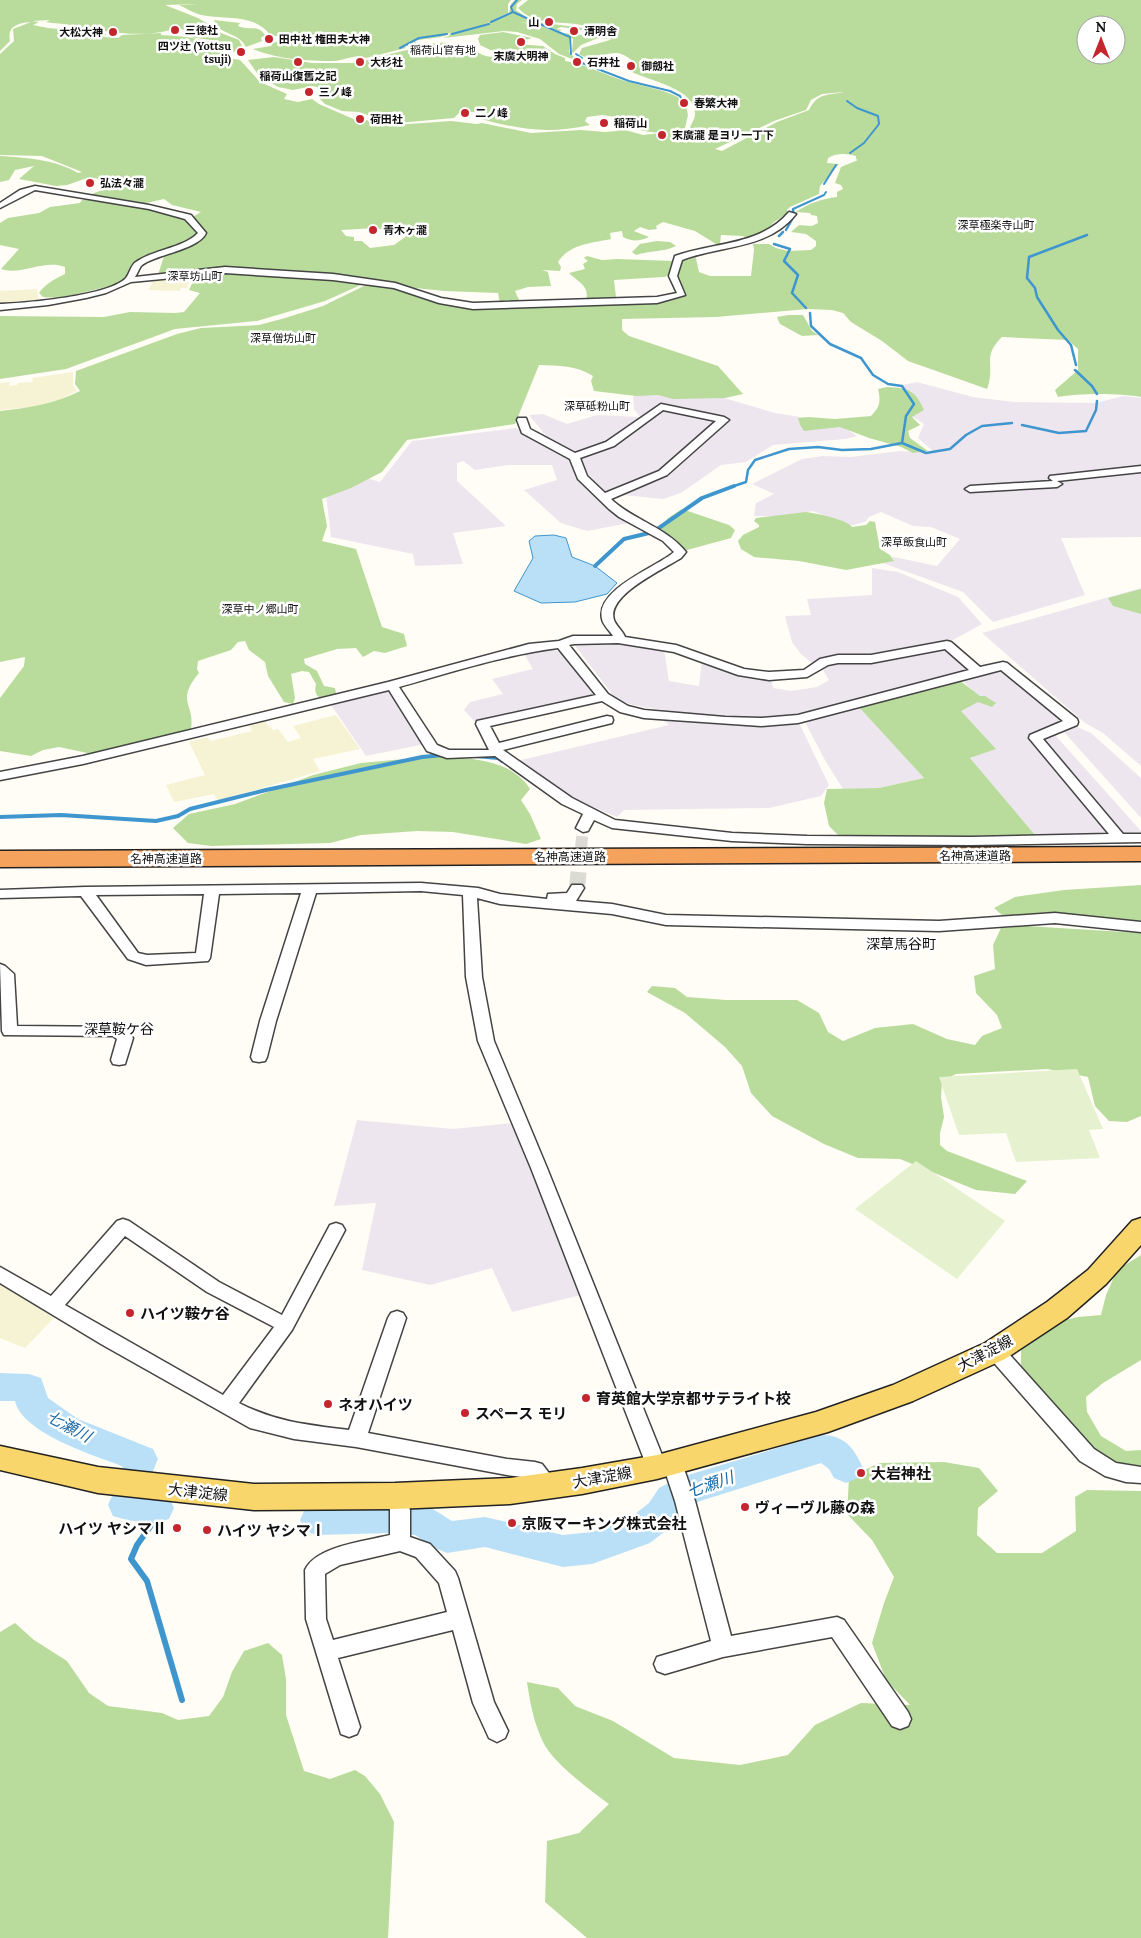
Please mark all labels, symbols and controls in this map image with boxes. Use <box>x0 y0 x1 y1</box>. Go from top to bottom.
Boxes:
place label: 山 <box>528 15 539 29</box>
north arrow <box>1076 15 1126 65</box>
marker: 山 <box>543 16 555 28</box>
text: N <box>1096 18 1107 36</box>
place label: 三徳社 <box>185 23 218 37</box>
marker: 三徳社 <box>169 24 181 36</box>
place label: 清明舎 <box>584 24 618 38</box>
place label: 大松大神 <box>59 25 103 39</box>
marker: 清明舎 <box>568 25 580 37</box>
marker: 大松大神 <box>107 26 119 38</box>
place label: 田中社 権田夫大神 <box>279 32 370 46</box>
marker: 田中社 権田夫大神 <box>263 33 275 45</box>
marker: 末廣大明神 <box>515 36 527 48</box>
place label: 四ツ辻 (Yottsu tsuji) <box>158 39 231 67</box>
district label: 稲荷山官有地 <box>410 43 476 57</box>
marker: 四ツ辻 (Yottsu tsuji) <box>235 46 247 58</box>
place label: 末廣大明神 <box>494 49 549 63</box>
place label: 大杉社 <box>370 55 403 69</box>
place label: 石井社 <box>587 55 620 69</box>
marker: 稲荷山復舊之記 <box>292 56 304 68</box>
marker: 大杉社 <box>354 56 366 68</box>
marker: 石井社 <box>571 56 583 68</box>
place label: 御劔社 <box>641 59 674 73</box>
marker: 御劔社 <box>625 60 637 72</box>
place label: 稲荷山復舊之記 <box>260 69 337 83</box>
place label: 三ノ峰 <box>319 85 352 99</box>
marker: 三ノ峰 <box>303 86 315 98</box>
place label: 春繁大神 <box>694 96 738 110</box>
marker: 春繁大神 <box>678 97 690 109</box>
place label: 二ノ峰 <box>475 106 508 120</box>
marker: 二ノ峰 <box>459 107 471 119</box>
place label: 荷田社 <box>370 112 403 126</box>
marker: 荷田社 <box>354 113 366 125</box>
place label: 稲荷山 <box>614 116 647 130</box>
marker: 稲荷山 <box>598 117 610 129</box>
place label: 末廣瀧 是ヨリ一丁下 <box>672 128 774 142</box>
marker: 末廣瀧 是ヨリ一丁下 <box>656 129 668 141</box>
place label: 弘法々瀧 <box>100 176 144 190</box>
marker: 弘法々瀧 <box>84 177 96 189</box>
district label: 深草極楽寺山町 <box>958 218 1035 232</box>
place label: 青木ヶ瀧 <box>383 223 427 237</box>
marker: 青木ヶ瀧 <box>367 224 379 236</box>
district label: 深草坊山町 <box>168 269 223 283</box>
district label: 深草僧坊山町 <box>250 331 316 345</box>
district label: 深草砥粉山町 <box>564 399 630 413</box>
district label: 深草飯食山町 <box>881 535 947 549</box>
district label: 深草中ノ郷山町 <box>222 602 299 616</box>
street label: 名神高速道路 <box>939 848 1011 863</box>
street label: 名神高速道路 <box>534 849 606 864</box>
street label: 名神高速道路 <box>130 851 202 866</box>
district label: 深草馬谷町 <box>866 935 936 953</box>
district label: 深草鞍ケ谷 <box>84 1020 154 1038</box>
place label: ハイツ鞍ケ谷 <box>140 1304 230 1323</box>
marker: ハイツ鞍ケ谷 <box>124 1307 136 1319</box>
street label: 大津淀線 <box>954 1331 1016 1375</box>
place label: 育英館大学京都サテライト校 <box>596 1389 791 1408</box>
marker: 育英館大学京都サテライト校 <box>580 1392 592 1404</box>
place label: ネオハイツ <box>338 1395 413 1414</box>
marker: ネオハイツ <box>322 1398 334 1410</box>
place label: スペース モリ <box>475 1404 567 1423</box>
water label: 七瀬川 <box>43 1406 97 1447</box>
marker: スペース モリ <box>459 1407 471 1419</box>
street label: 大津淀線 <box>571 1462 633 1492</box>
place label: 大岩神社 <box>871 1464 931 1483</box>
water label: 七瀬川 <box>684 1466 738 1501</box>
marker: 大岩神社 <box>855 1467 867 1479</box>
street label: 大津淀線 <box>167 1479 229 1505</box>
place label: ヴィーヴル藤の森 <box>755 1498 875 1517</box>
marker: ヴィーヴル藤の森 <box>739 1501 751 1513</box>
place label: 京阪マーキング株式会社 <box>522 1514 687 1533</box>
marker: 京阪マーキング株式会社 <box>506 1517 518 1529</box>
place label: ハイツ ヤシマⅡ <box>58 1519 167 1538</box>
place label: ハイツ ヤシマⅠ <box>217 1521 326 1540</box>
marker: ハイツ ヤシマⅡ <box>171 1522 183 1534</box>
marker: ハイツ ヤシマⅠ <box>201 1524 213 1536</box>

